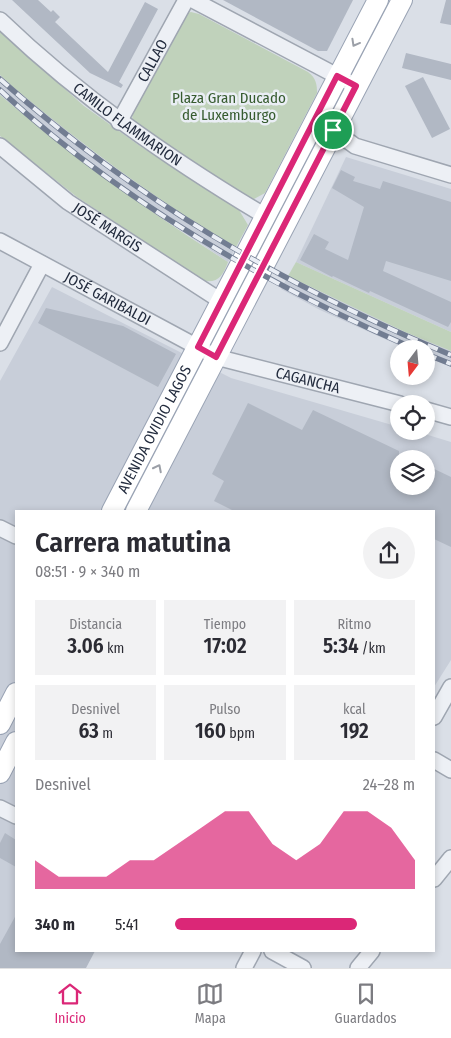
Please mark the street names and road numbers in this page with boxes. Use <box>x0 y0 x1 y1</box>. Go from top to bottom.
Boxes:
street label: CALLAO <box>134 36 172 85</box>
street label: CAMILO FLAMMARION <box>69 79 185 170</box>
street label: JOSÉ MARGIS <box>70 199 145 256</box>
street label: JOSÉ GARIBALDI <box>61 268 154 329</box>
street label: AVENIDA OVIDIO LAGOS <box>114 362 195 496</box>
street label: CAGANCHA <box>274 364 342 397</box>

